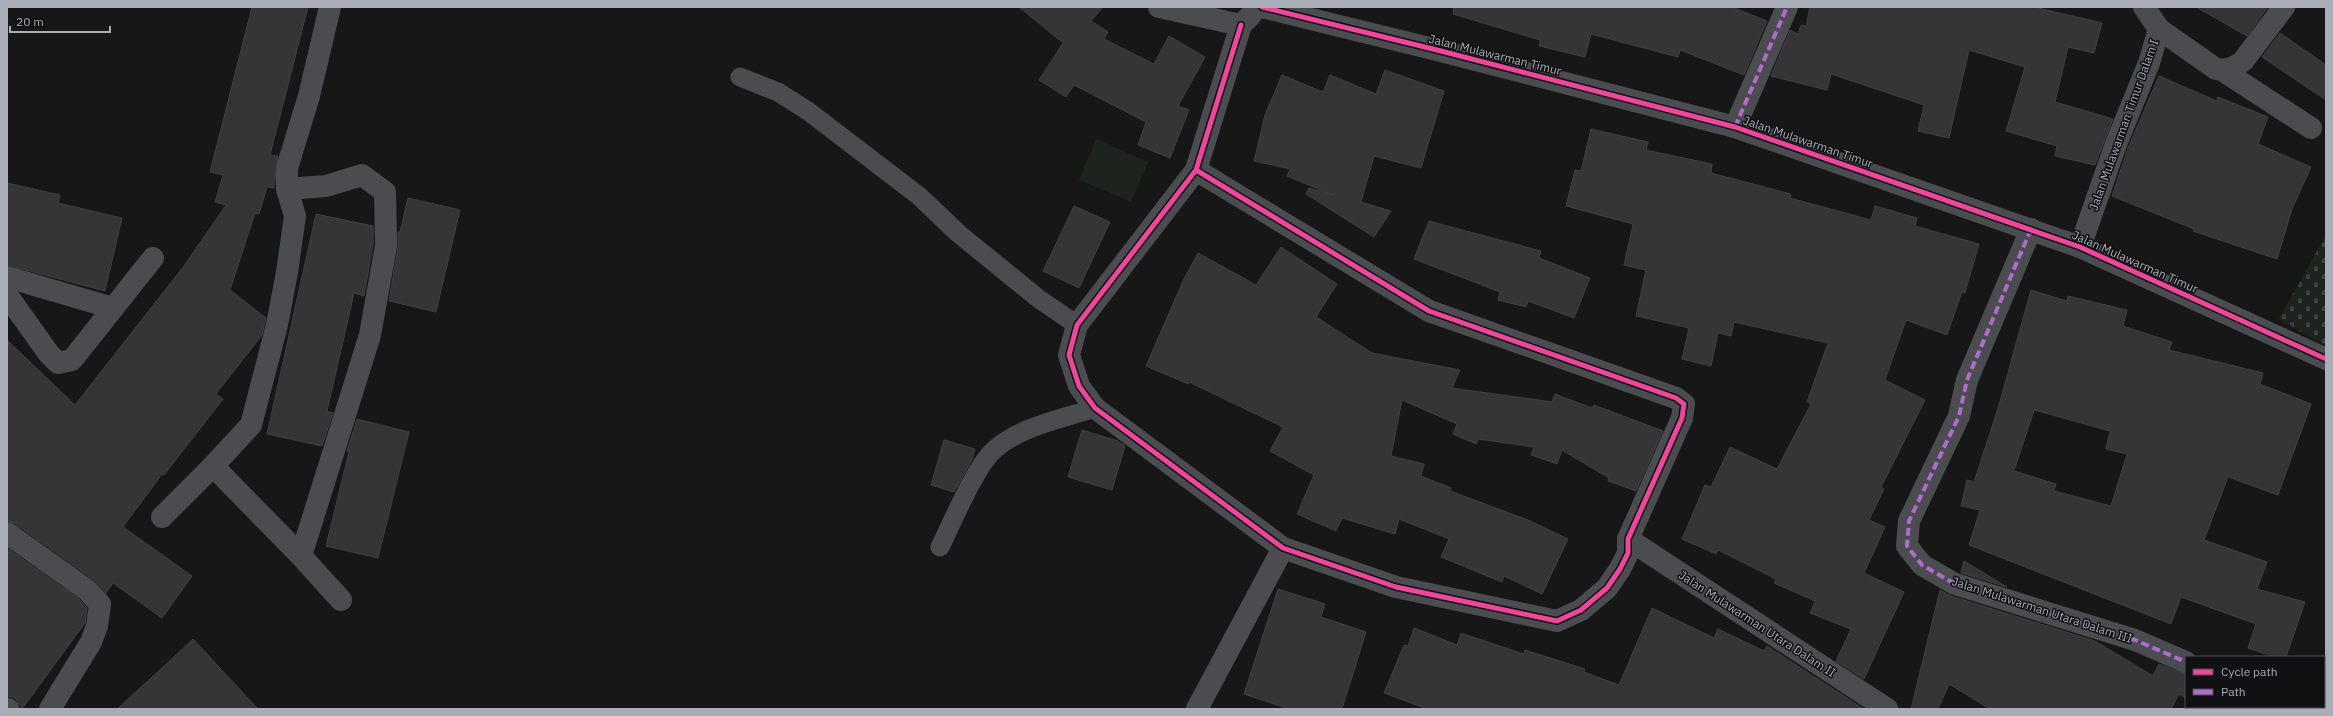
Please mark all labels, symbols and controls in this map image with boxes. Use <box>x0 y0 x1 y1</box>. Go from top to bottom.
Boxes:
scale bar <box>10 8 110 34</box>
text: 20 m <box>16 14 44 29</box>
street label: Jalan Mulawarman Timur <box>1427 31 1564 78</box>
street label: Jalan Mulawarman Timur Dalam I <box>2086 37 2162 213</box>
street label: Jalan Mulawarman Timur <box>1741 112 1875 171</box>
street label: Jalan Mulawarman Timur <box>2070 227 2201 296</box>
street label: Jalan Mulawarman Utara Dalam II <box>1676 567 1839 680</box>
street label: Jalan Mulawarman Utara Dalam III <box>1950 573 2134 646</box>
legend <box>2185 656 2325 708</box>
text: Cycle path <box>2221 664 2278 679</box>
text: Path <box>2221 684 2246 699</box>

